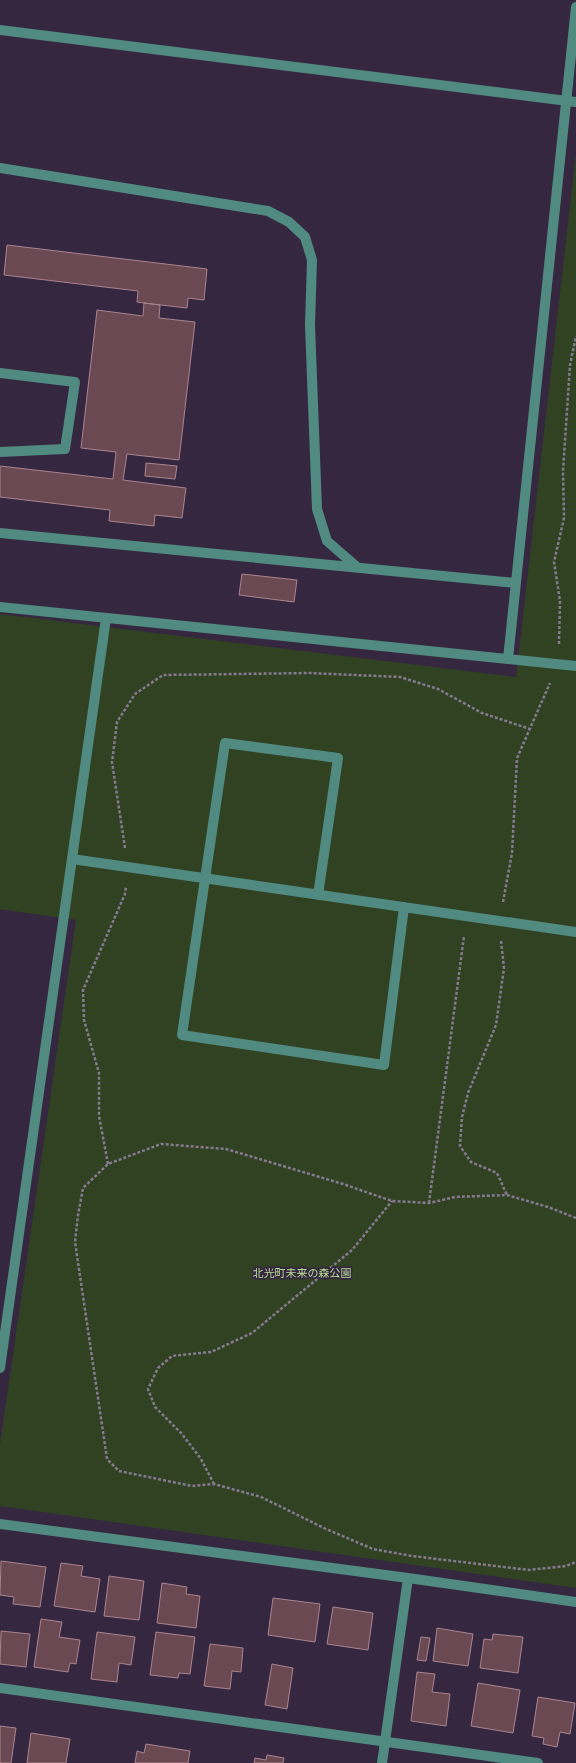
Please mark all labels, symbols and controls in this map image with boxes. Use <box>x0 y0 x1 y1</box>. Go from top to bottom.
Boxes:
park label: 北光町未来の森公園 <box>253 1266 352 1279</box>

